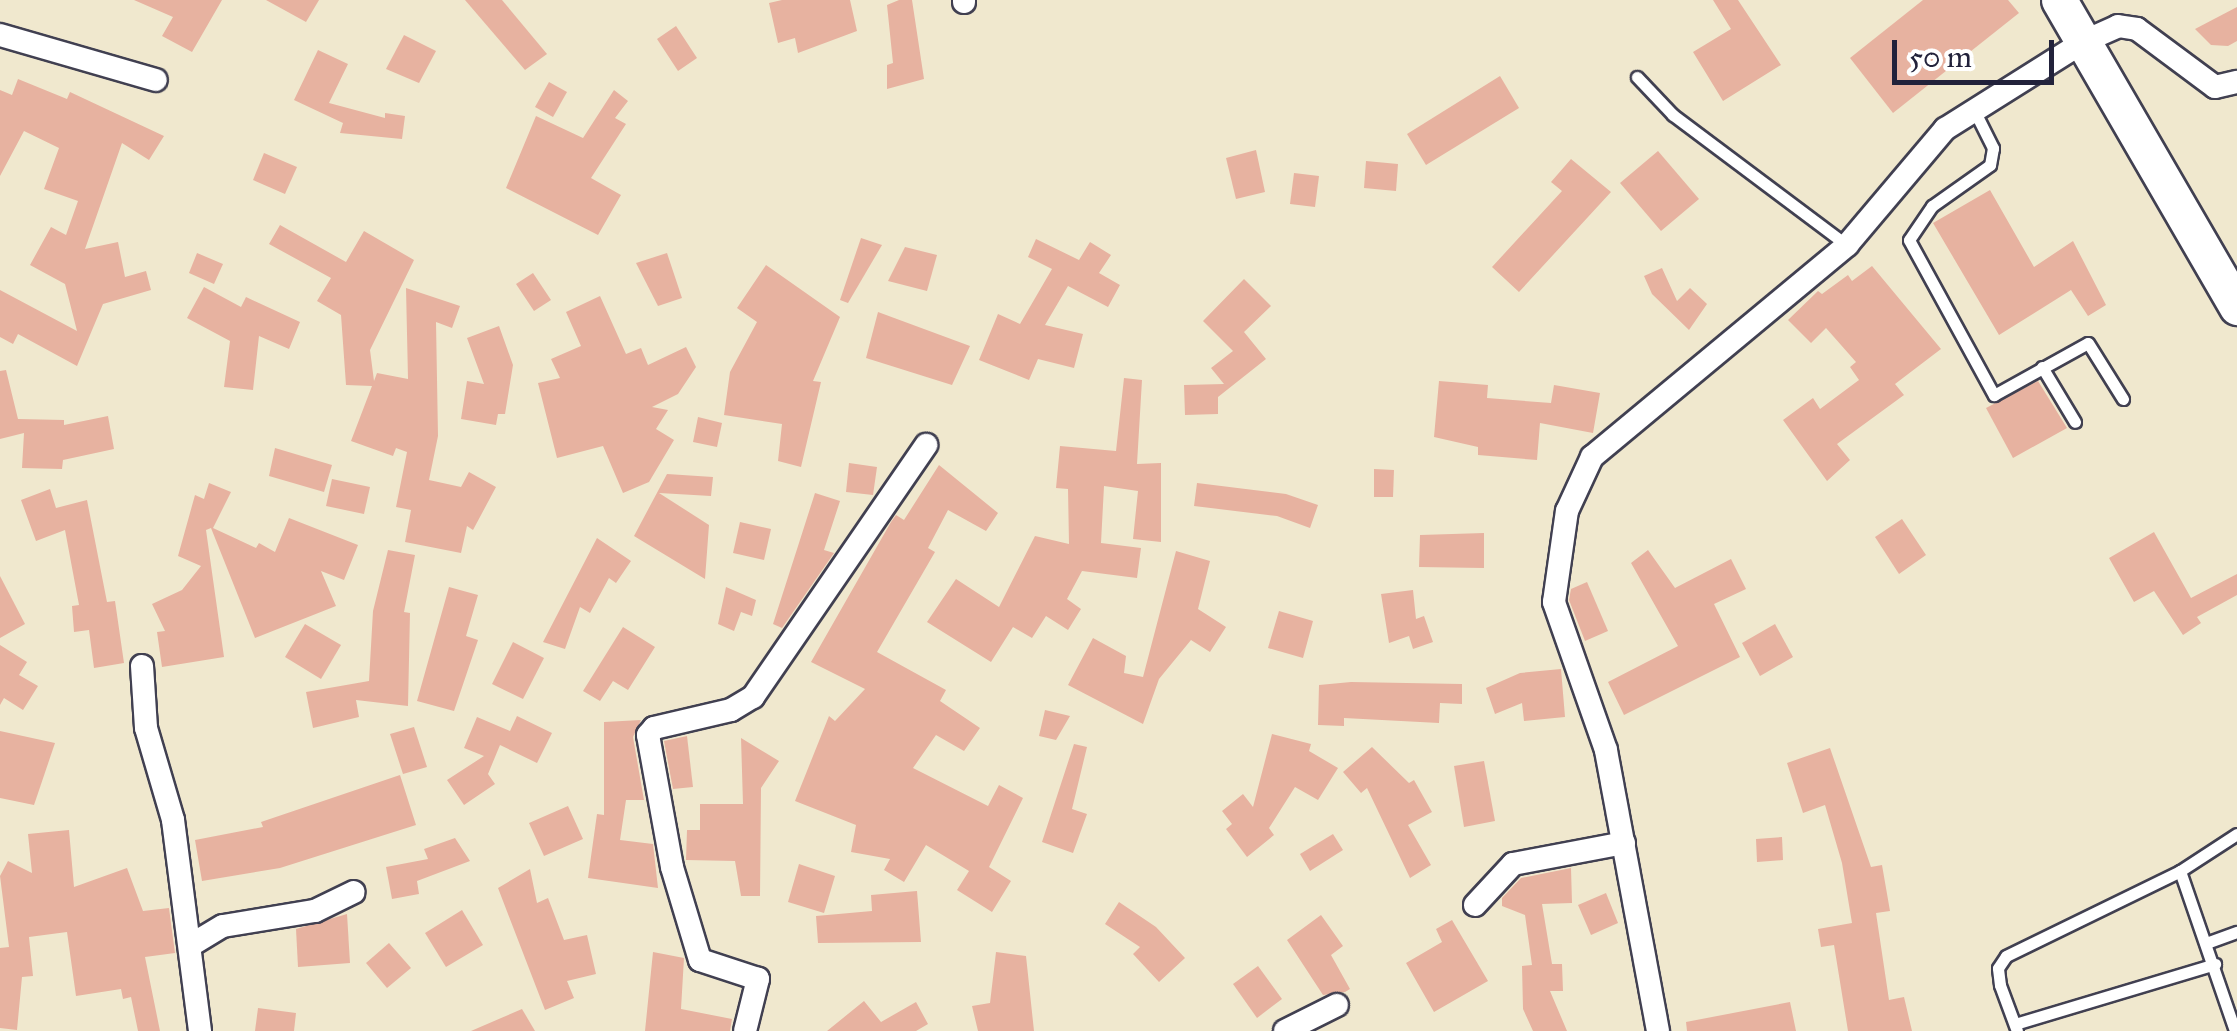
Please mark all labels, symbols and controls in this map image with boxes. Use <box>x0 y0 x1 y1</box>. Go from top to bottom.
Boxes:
scale bar <box>1897 20 2060 82</box>
text: 50 m <box>1909 39 1972 75</box>

